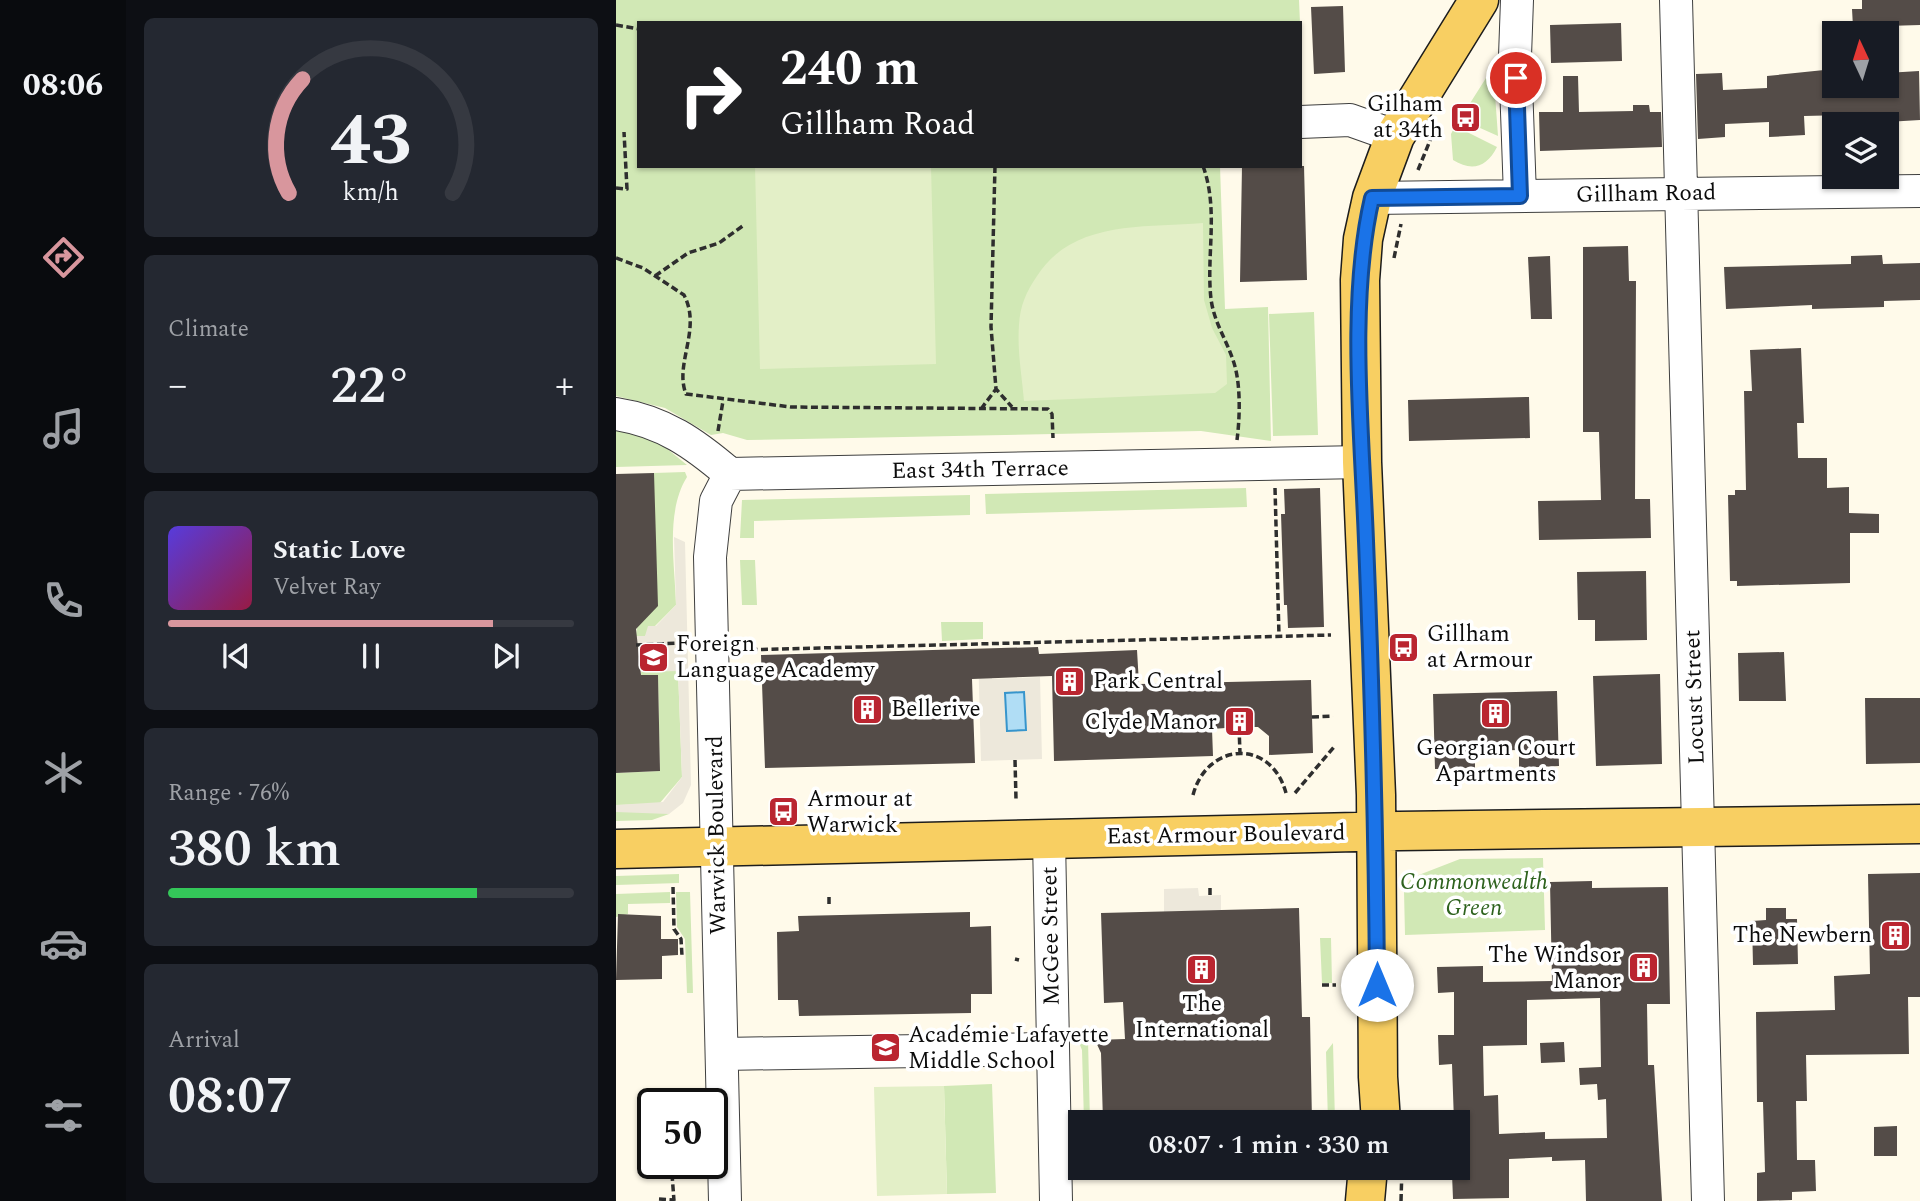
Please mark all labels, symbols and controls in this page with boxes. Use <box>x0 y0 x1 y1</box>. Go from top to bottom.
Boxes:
north arrow <box>1822 21 1899 98</box>
map controls <box>1822 21 1899 189</box>
text: 240 m <box>780 32 919 107</box>
pin <box>1486 48 1546 108</box>
icon: right <box>665 49 756 140</box>
icon: arrive <box>1497 59 1535 97</box>
text: 08:06 <box>23 61 103 110</box>
text: 43 <box>330 87 412 198</box>
place label: Gilham at 34th <box>1367 87 1443 148</box>
text: Gillham Road <box>780 100 975 149</box>
bus stop icon: Gilham at 34th <box>1449 100 1483 134</box>
button: layers <box>1822 112 1899 189</box>
text: km/h <box>343 174 399 212</box>
street label: Gillham Road <box>1576 175 1717 213</box>
icon: directions <box>39 233 88 282</box>
text: Climate <box>168 312 249 347</box>
text: 22° <box>330 347 412 426</box>
text: − <box>168 357 187 415</box>
text: + <box>555 357 574 415</box>
icon: music <box>39 404 88 453</box>
street label: East 34th Terrace <box>891 451 1069 489</box>
text: Static Love <box>273 530 406 570</box>
text: Velvet Ray <box>273 570 380 605</box>
icon: phone <box>39 576 88 625</box>
place label: Gillham at Armour <box>1427 617 1533 678</box>
place label: Foreign Language Academy <box>676 627 875 688</box>
street label: Locust Street <box>1675 629 1715 765</box>
bus stop icon: Gillham at Armour <box>1387 630 1421 664</box>
icon: previous <box>217 637 255 675</box>
icon: pause <box>352 637 390 675</box>
icon: next <box>487 637 525 675</box>
school or university icon: Foreign Language Academy <box>636 640 670 674</box>
building icon: Park Central <box>1053 664 1087 698</box>
place label: Park Central <box>1093 664 1223 699</box>
building icon: Bellerive <box>851 692 885 726</box>
place label: Bellerive <box>891 692 981 727</box>
building icon: Georgian Court Apartments <box>1479 697 1513 731</box>
place label: Clyde Manor <box>1085 705 1217 740</box>
building icon: Clyde Manor <box>1223 705 1257 739</box>
place label: Georgian Court Apartments <box>1416 731 1576 792</box>
street label: Warwick Boulevard <box>698 735 736 935</box>
icon: climate <box>39 748 88 797</box>
text: Range · 76% <box>168 776 289 811</box>
place label: Armour at Warwick <box>807 782 913 843</box>
bus stop icon: Armour at Warwick <box>767 795 801 829</box>
text: 380 km <box>168 810 341 889</box>
street label: East Armour Boulevard <box>1106 815 1346 855</box>
park label: Commonwealth Green <box>1400 865 1548 926</box>
street label: McGee Street <box>1032 866 1070 1006</box>
place label: The Newbern <box>1733 918 1872 953</box>
building icon: The Newbern <box>1878 918 1912 952</box>
icon: car <box>39 919 88 968</box>
place label: The Windsor Manor <box>1488 938 1621 999</box>
position arrow <box>1340 948 1414 1022</box>
building icon: The Windsor Manor <box>1627 951 1661 985</box>
building icon: The International <box>1185 953 1219 987</box>
place label: The International <box>1135 987 1269 1048</box>
place label: Académie Lafayette Middle School <box>908 1018 1109 1079</box>
text: Arrival <box>168 1023 240 1058</box>
school or university icon: Académie Lafayette Middle School <box>868 1031 902 1065</box>
text: 08:07 <box>168 1057 293 1136</box>
speed limit sign: 50 <box>637 1088 728 1179</box>
icon: filters <box>39 1091 88 1140</box>
text: 08:07 · 1 min · 330 m <box>1149 1125 1389 1165</box>

